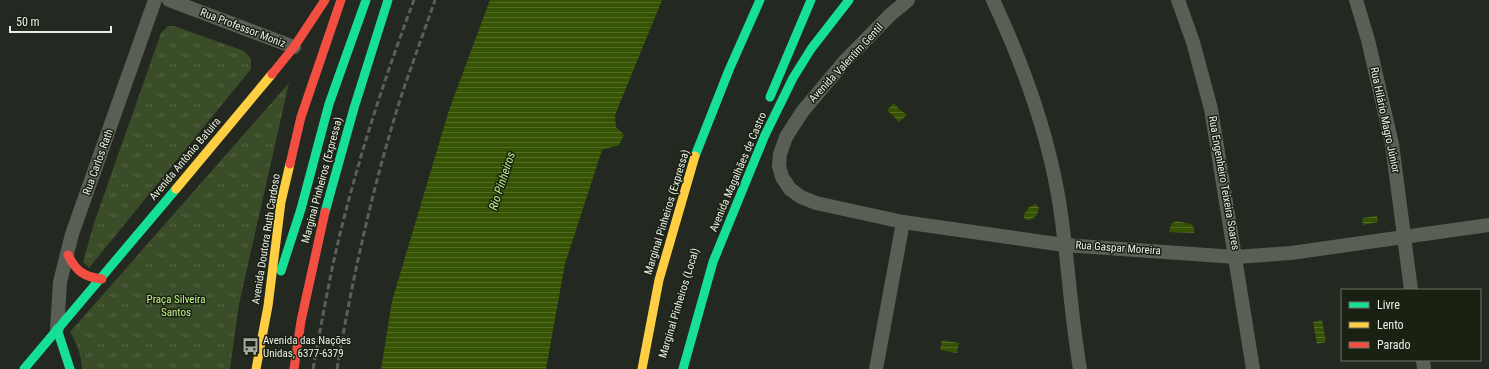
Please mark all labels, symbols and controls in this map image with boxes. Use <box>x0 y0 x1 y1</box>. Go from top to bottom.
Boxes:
street label: Rua Professor Moniz <box>199 6 288 50</box>
scale bar <box>10 8 111 34</box>
text: 50 m <box>16 15 40 29</box>
street label: Avenida Valentim Gentil <box>806 21 886 105</box>
street label: Rua Hilário Magro Júnior <box>1367 66 1403 175</box>
street label: Avenida Magalhães de Castro <box>707 110 769 234</box>
street label: Avenida Antônio Batuira <box>147 115 223 203</box>
street label: Rua Engenheiro Teixeira Soares <box>1206 115 1242 251</box>
street label: Marginal Pinheiros (Expressa) <box>299 116 345 244</box>
street label: Rua Carlos Rath <box>80 127 116 197</box>
street label: Marginal Pinheiros (Expressa) <box>642 148 692 276</box>
water label: Rio Pinheiros <box>486 150 518 212</box>
street label: Avenida Doutora Ruth Cardoso <box>249 172 283 305</box>
street label: Rua Gaspar Moreira <box>1075 239 1161 257</box>
street label: Marginal Pinheiros (Local) <box>656 246 702 360</box>
legend <box>1341 289 1481 361</box>
park label: Praça Silveira Santos <box>147 293 205 319</box>
text: Livre <box>1377 298 1400 312</box>
text: Lento <box>1377 318 1404 332</box>
place label: Avenida das Nações Unidas, 6377-6379 <box>263 334 351 360</box>
bus stop icon: Avenida das Nações Unidas, 6377-6379 <box>240 336 260 356</box>
text: Parado <box>1377 338 1410 352</box>

